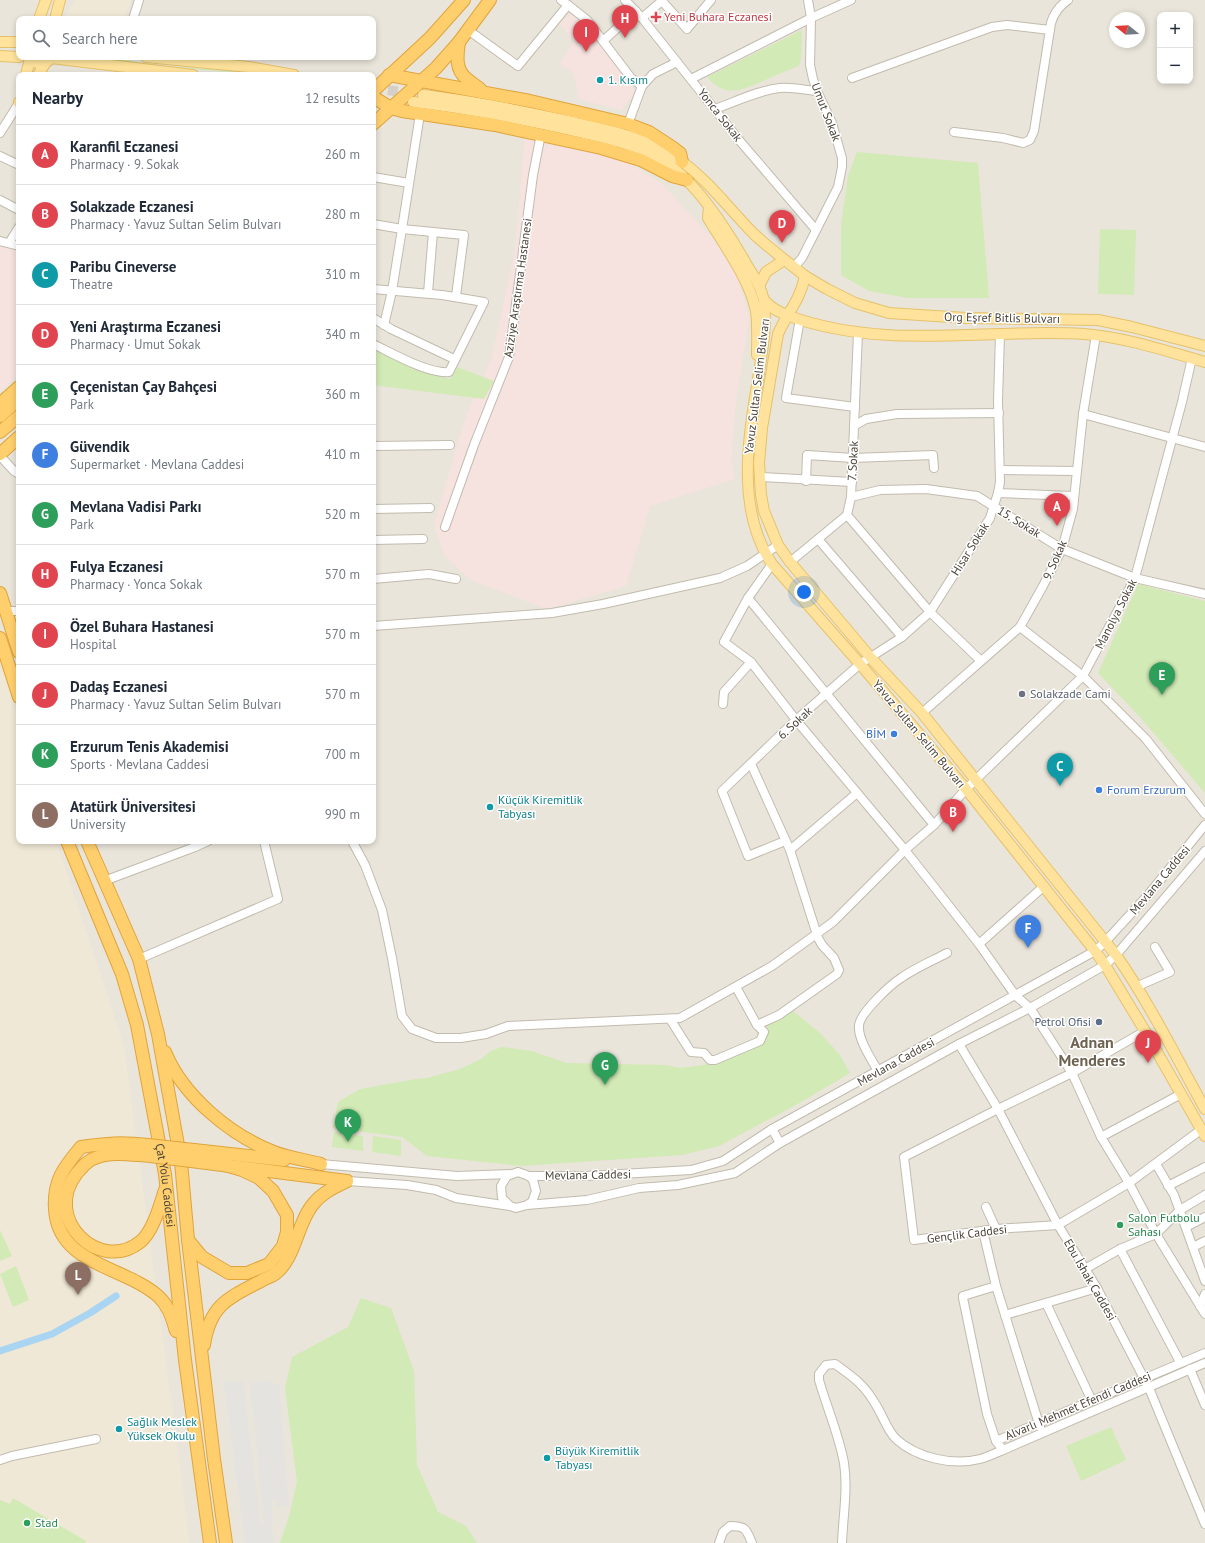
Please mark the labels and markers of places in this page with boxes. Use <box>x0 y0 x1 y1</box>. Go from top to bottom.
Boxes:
pin: H <box>612 5 638 38</box>
place label: Yeni Buhara Eczanesi <box>664 9 772 24</box>
marker: Yeni Buhara Eczanesi <box>651 12 661 22</box>
pin: I <box>573 19 599 52</box>
place label: 1. Kısım <box>608 72 648 87</box>
marker: 1. Kısım <box>595 75 605 85</box>
pin: D <box>769 210 795 243</box>
pin: A <box>1044 493 1070 526</box>
pin: E <box>1149 662 1175 695</box>
place label: Solakzade Cami <box>1030 686 1111 701</box>
marker: Solakzade Cami <box>1017 689 1027 699</box>
place label: BİM <box>866 726 886 741</box>
marker: BİM <box>889 729 899 739</box>
pin: C <box>1047 753 1073 786</box>
place label: Forum Erzurum <box>1107 782 1186 797</box>
marker: Forum Erzurum <box>1094 785 1104 795</box>
place label: Küçük Kiremitlik Tabyası <box>498 792 583 821</box>
pin: B <box>940 799 966 832</box>
marker: Küçük Kiremitlik Tabyası <box>485 802 495 812</box>
pin: F <box>1015 915 1041 948</box>
place label: Petrol Ofisi <box>1034 1014 1091 1029</box>
marker: Petrol Ofisi <box>1094 1017 1104 1027</box>
pin: J <box>1135 1030 1161 1063</box>
pin: G <box>592 1052 618 1085</box>
pin: K <box>335 1109 361 1142</box>
place label: Salon Futbolu Sahası <box>1128 1210 1200 1239</box>
marker: Salon Futbolu Sahası <box>1115 1220 1125 1230</box>
pin: L <box>65 1262 91 1295</box>
place label: Sağlık Meslek Yüksek Okulu <box>127 1414 197 1443</box>
marker: Sağlık Meslek Yüksek Okulu <box>114 1424 124 1434</box>
place label: Büyük Kiremitlik Tabyası <box>555 1443 640 1472</box>
marker: Büyük Kiremitlik Tabyası <box>542 1453 552 1463</box>
place label: Stad <box>35 1515 58 1530</box>
marker: Stad <box>22 1518 32 1528</box>

